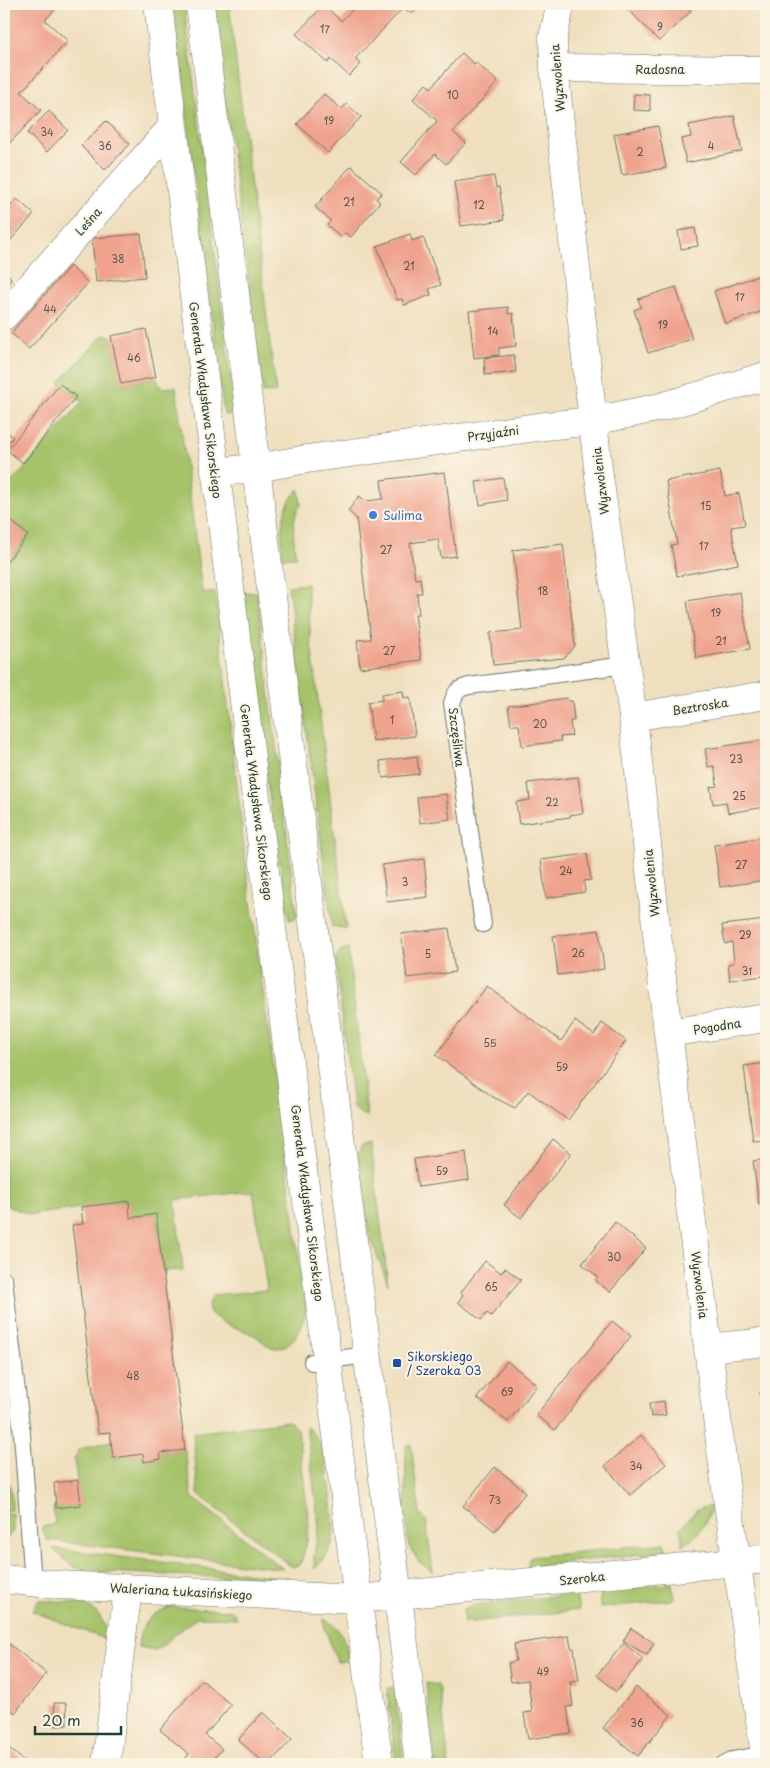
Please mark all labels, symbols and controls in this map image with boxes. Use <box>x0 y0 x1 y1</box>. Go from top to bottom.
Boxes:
house number: 9 <box>657 19 663 34</box>
house number: 17 <box>320 21 331 36</box>
street label: Wyzwolenia <box>545 43 569 113</box>
street label: Radosna <box>635 60 685 78</box>
house number: 10 <box>447 87 459 102</box>
house number: 19 <box>324 113 334 128</box>
house number: 34 <box>40 124 54 139</box>
house number: 36 <box>98 138 112 153</box>
house number: 4 <box>708 138 715 153</box>
house number: 2 <box>636 144 644 159</box>
house number: 21 <box>343 194 355 209</box>
house number: 12 <box>473 197 485 212</box>
street label: Leśna <box>70 203 106 239</box>
house number: 38 <box>112 251 124 266</box>
house number: 21 <box>403 258 415 273</box>
house number: 17 <box>735 289 746 304</box>
house number: 44 <box>43 301 57 316</box>
street label: Generała Władysława Sikorskiego <box>185 301 227 500</box>
house number: 19 <box>658 317 668 332</box>
house number: 14 <box>487 323 499 338</box>
house number: 46 <box>127 350 141 365</box>
street label: Przyjaźni <box>466 420 520 446</box>
street label: Wyzwolenia <box>587 446 613 516</box>
house number: 15 <box>701 498 711 513</box>
place label: Sulima <box>383 506 423 524</box>
marker: Sulima <box>367 509 379 521</box>
house number: 17 <box>699 538 710 553</box>
house number: 27 <box>380 542 393 557</box>
house number: 18 <box>538 583 548 598</box>
house number: 19 <box>711 605 721 620</box>
house number: 21 <box>715 633 727 648</box>
house number: 27 <box>383 643 396 658</box>
street label: Beztroska <box>671 693 730 719</box>
street label: Generała Władysława Sikorskiego <box>236 703 278 902</box>
street label: Szczęśliwa <box>444 706 470 768</box>
house number: 1 <box>390 712 394 727</box>
house number: 20 <box>533 716 547 731</box>
house number: 23 <box>729 751 743 766</box>
house number: 25 <box>732 788 746 803</box>
house number: 22 <box>545 794 559 809</box>
street label: Wyzwolenia <box>638 848 663 918</box>
house number: 27 <box>735 857 748 872</box>
house number: 24 <box>559 863 573 878</box>
house number: 3 <box>402 874 408 889</box>
house number: 29 <box>739 927 752 942</box>
house number: 26 <box>571 945 585 960</box>
house number: 5 <box>425 946 431 961</box>
house number: 31 <box>742 963 752 978</box>
street label: Pogodna <box>692 1013 743 1039</box>
house number: 55 <box>484 1035 497 1050</box>
house number: 59 <box>556 1059 568 1074</box>
street label: Generała Władysława Sikorskiego <box>287 1104 329 1303</box>
house number: 59 <box>436 1163 448 1178</box>
house number: 30 <box>607 1249 621 1264</box>
street label: Wyzwolenia <box>687 1250 713 1320</box>
house number: 65 <box>484 1279 498 1294</box>
place label: Sikorskiego / Szeroka 03 <box>407 1347 482 1379</box>
marker: Sikorskiego / Szeroka 03 <box>391 1357 403 1369</box>
house number: 48 <box>127 1368 139 1383</box>
house number: 69 <box>501 1384 513 1399</box>
house number: 34 <box>629 1458 643 1473</box>
house number: 73 <box>489 1492 501 1507</box>
street label: Szeroka <box>558 1567 606 1589</box>
street label: Waleriana Łukasińskiego <box>109 1578 253 1604</box>
house number: 49 <box>537 1664 549 1679</box>
scale bar <box>35 1703 121 1735</box>
text: 20 m <box>42 1708 81 1731</box>
house number: 36 <box>630 1715 644 1730</box>

